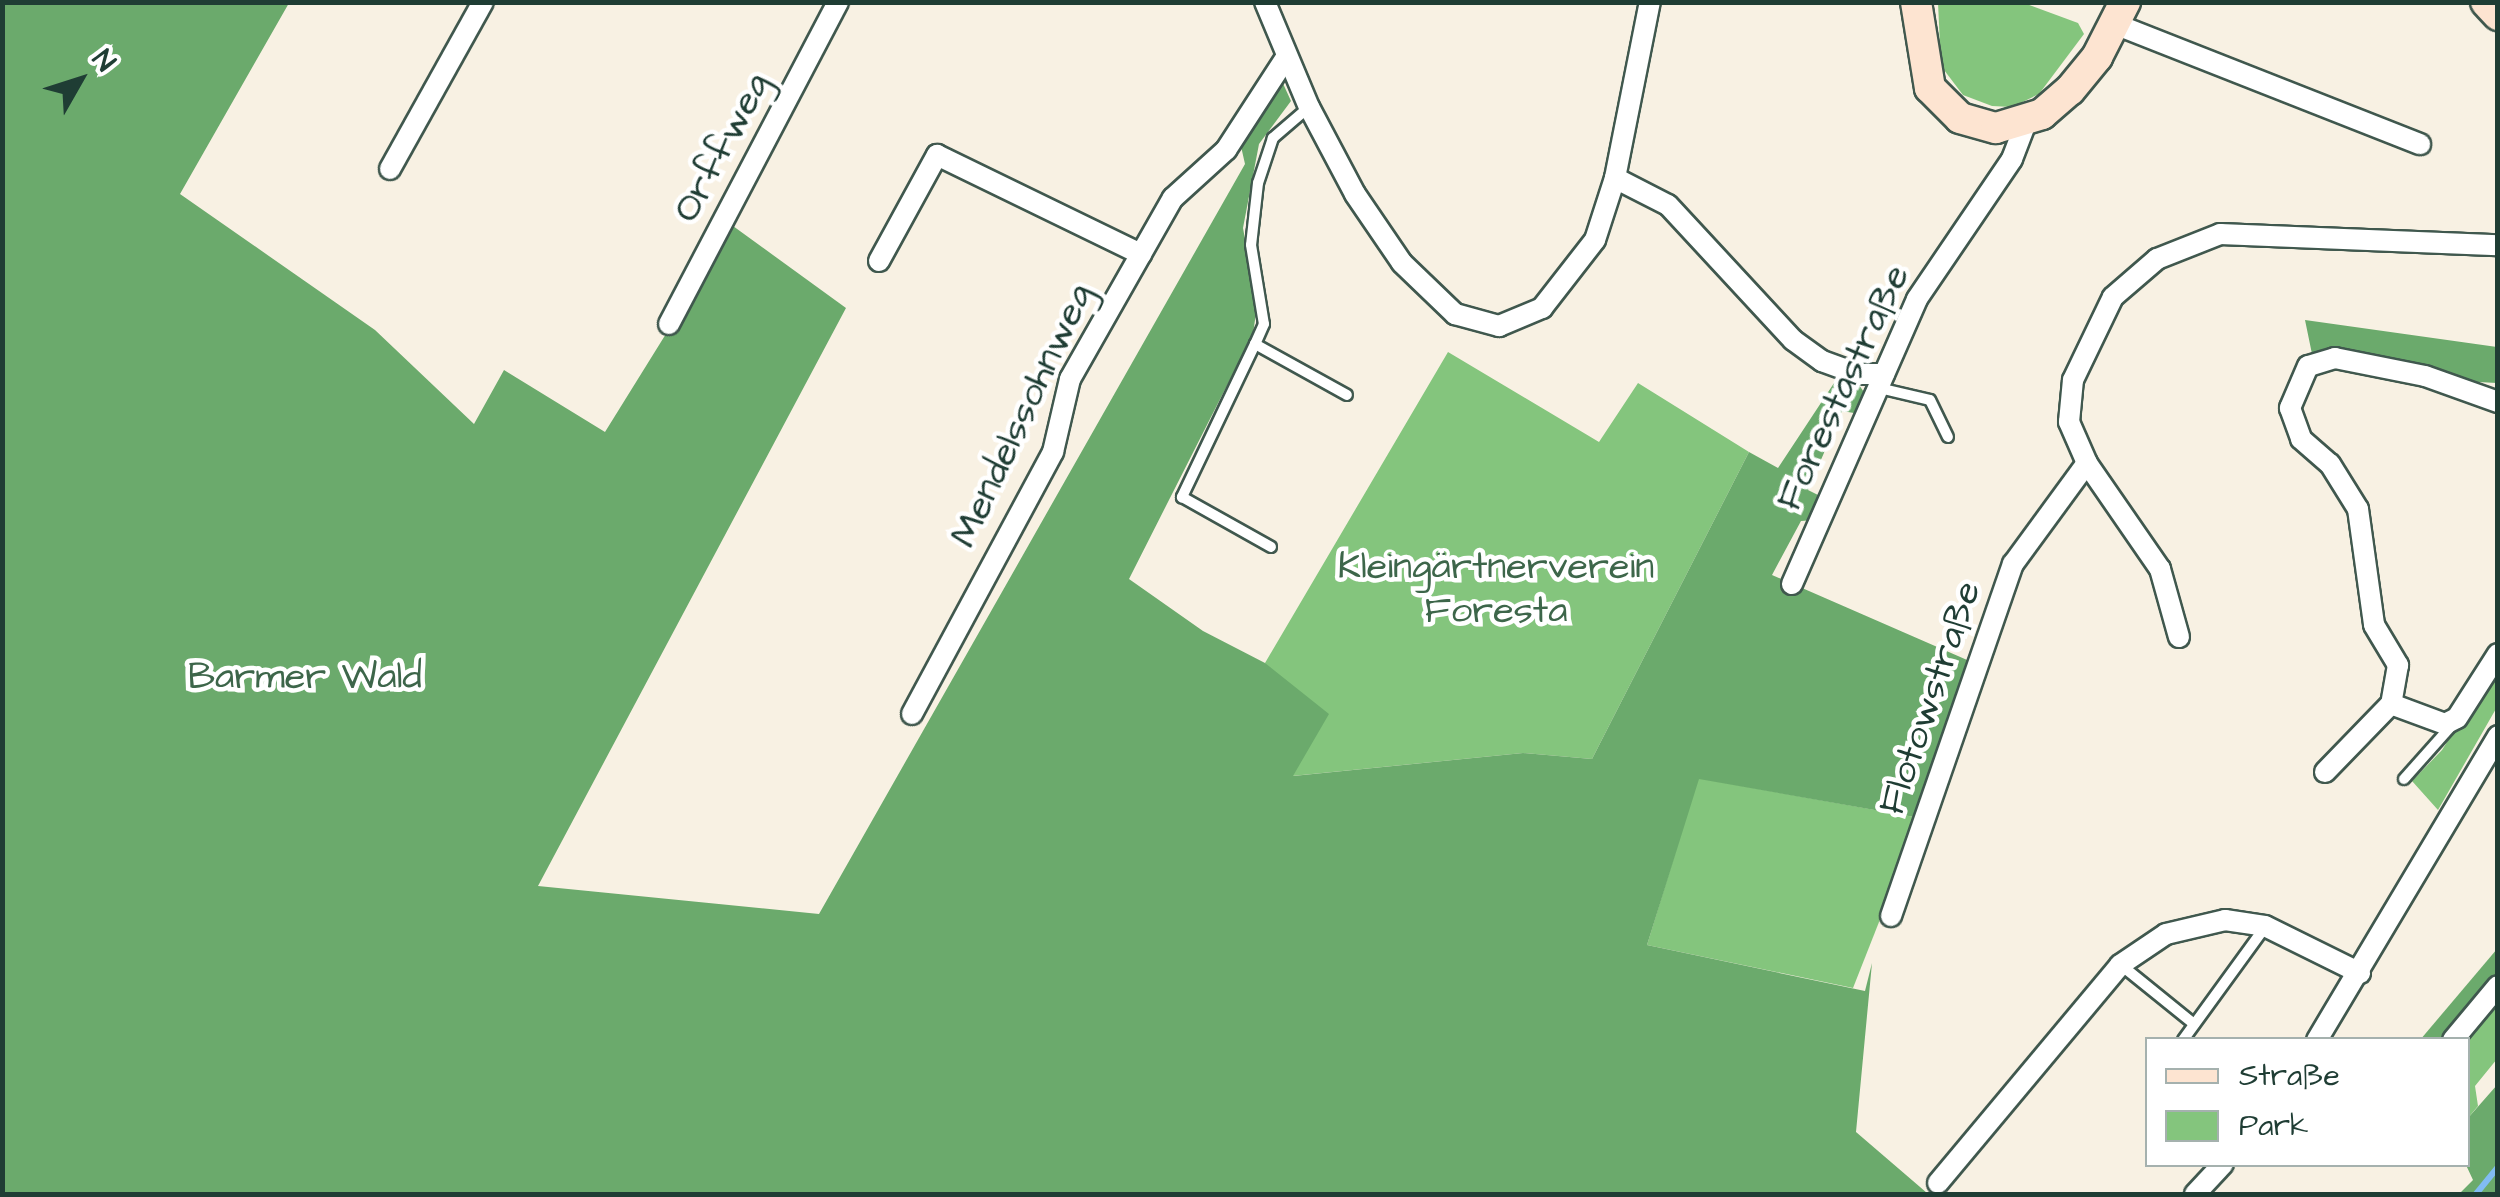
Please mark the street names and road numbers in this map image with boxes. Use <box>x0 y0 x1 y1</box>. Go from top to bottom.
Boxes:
street label: Orffweg <box>665 66 781 230</box>
street label: Forestastraße <box>1767 258 1921 518</box>
street label: Mendelssohnweg <box>942 277 1104 555</box>
street label: Flotowstraße <box>1870 575 1992 821</box>

